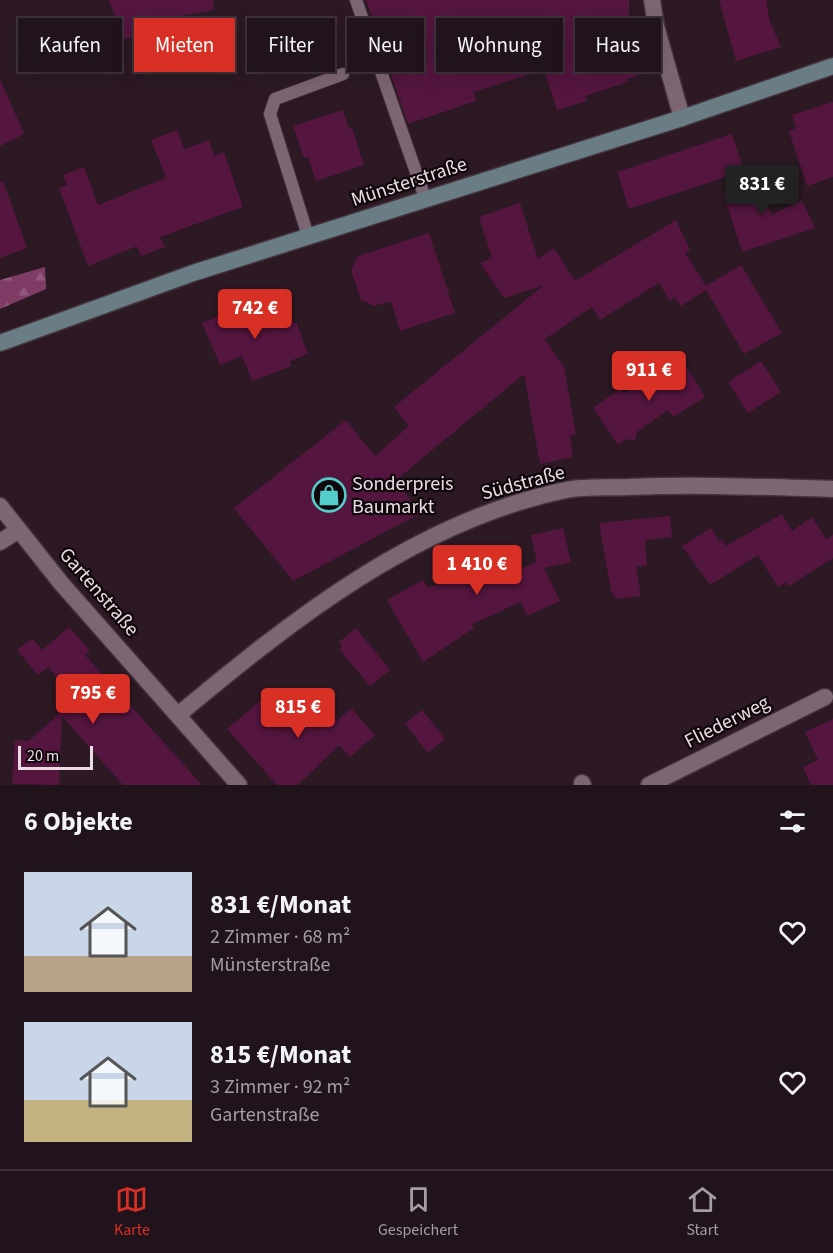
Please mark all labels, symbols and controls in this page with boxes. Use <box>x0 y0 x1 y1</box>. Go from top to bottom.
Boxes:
chip: Kaufen <box>18 18 122 72</box>
chip: Mieten <box>134 18 235 72</box>
chip: Filter <box>247 18 335 72</box>
chip: Neu <box>347 18 424 72</box>
chip: Wohnung <box>436 18 563 72</box>
chip: Haus <box>575 18 661 72</box>
street label: Münsterstraße <box>347 150 471 214</box>
pin: 831 € <box>720 165 804 216</box>
text: 831 € <box>739 170 785 198</box>
pin: 742 € <box>213 289 297 340</box>
text: 742 € <box>232 294 278 322</box>
pin: 911 € <box>607 351 691 402</box>
text: 911 € <box>626 356 672 384</box>
street label: Südstraße <box>478 458 568 508</box>
place label: Sonderpreis Baumarkt <box>352 470 453 521</box>
shop icon: Sonderpreis Baumarkt <box>311 477 347 513</box>
street label: Gartenstraße <box>53 542 146 643</box>
pin: 1 410 € <box>422 545 532 596</box>
text: 1 410 € <box>447 550 507 578</box>
pin: 795 € <box>51 674 135 725</box>
text: 795 € <box>70 679 116 707</box>
pin: 815 € <box>256 688 340 739</box>
street label: Fliederweg <box>680 689 774 755</box>
text: 815 € <box>275 693 321 721</box>
scale bar <box>18 743 93 770</box>
text: 20 m <box>27 745 59 767</box>
text: 6 Objekte <box>24 803 133 840</box>
icon: filters <box>776 805 809 838</box>
text: 831 €/Monat <box>210 886 351 923</box>
icon: home <box>72 896 144 968</box>
icon: heart <box>776 916 809 949</box>
text: 2 Zimmer · 68 m² <box>210 923 350 951</box>
text: Münsterstraße <box>210 951 330 979</box>
text: 815 €/Monat <box>210 1036 351 1073</box>
icon: home <box>72 1046 144 1118</box>
icon: heart <box>776 1066 809 1099</box>
text: 3 Zimmer · 92 m² <box>210 1073 350 1101</box>
text: Gartenstraße <box>210 1101 319 1129</box>
tab: Karte <box>114 1183 150 1241</box>
tab: Gespeichert <box>378 1183 458 1241</box>
tab: Start <box>686 1183 719 1241</box>

